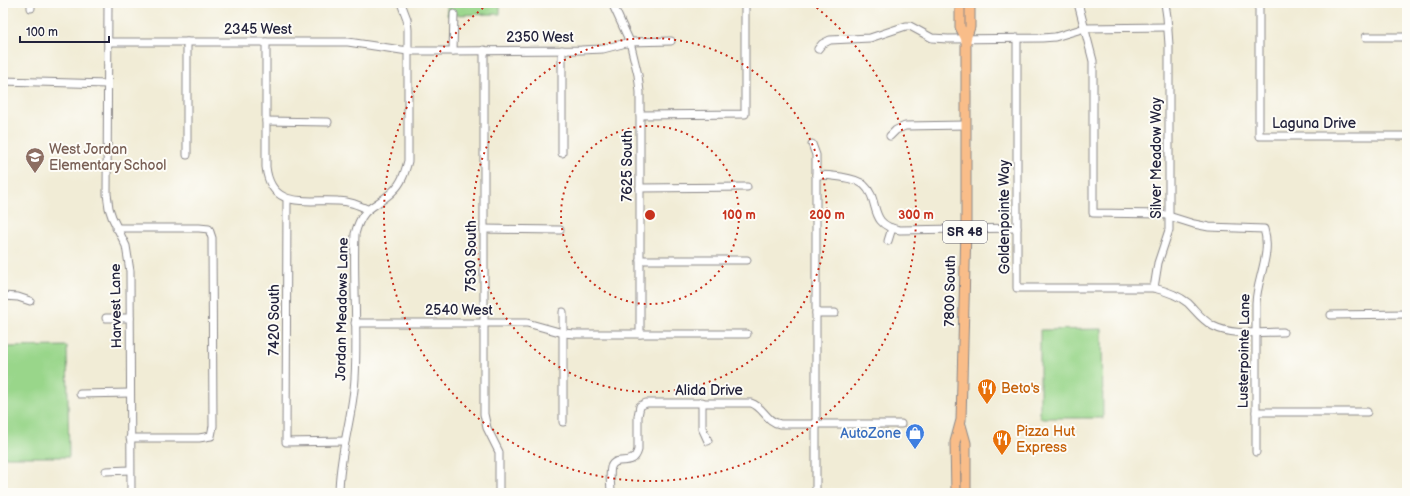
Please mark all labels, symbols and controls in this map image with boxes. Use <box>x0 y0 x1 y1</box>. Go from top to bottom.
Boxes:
scale bar <box>20 18 109 44</box>
street label: 2345 West <box>224 21 293 38</box>
text: 100 m <box>26 25 58 40</box>
street label: 2350 West <box>506 29 574 46</box>
street label: Silver Meadow Way <box>1148 97 1165 219</box>
street label: Laguna Drive <box>1272 115 1356 132</box>
street label: 7625 South <box>619 130 636 202</box>
place label: West Jordan Elementary School <box>49 141 167 174</box>
school or university icon: West Jordan Elementary School <box>24 146 46 174</box>
street label: Goldenpointe Way <box>996 159 1013 274</box>
centre of rings <box>643 208 657 222</box>
text: 100 m <box>722 208 756 223</box>
text: 200 m <box>809 208 845 223</box>
text: 300 m <box>898 208 934 223</box>
street label: 7530 South <box>463 220 480 292</box>
road number: SR 48 <box>943 221 987 243</box>
street label: Jordan Meadows Lane <box>332 237 352 381</box>
street label: 7800 South <box>941 255 959 327</box>
street label: Harvest Lane <box>107 263 125 349</box>
street label: 7420 South <box>266 284 283 356</box>
street label: Lusterpointe Lane <box>1234 293 1254 409</box>
street label: 2540 West <box>425 302 494 319</box>
restaurant icon: Beto's <box>976 377 998 405</box>
place label: Beto's <box>1001 380 1040 397</box>
street label: Alida Drive <box>675 382 743 399</box>
shop icon: AutoZone <box>904 422 926 450</box>
place label: Pizza Hut Express <box>1016 423 1076 456</box>
place label: AutoZone <box>840 425 901 442</box>
restaurant icon: Pizza Hut Express <box>991 428 1013 456</box>

